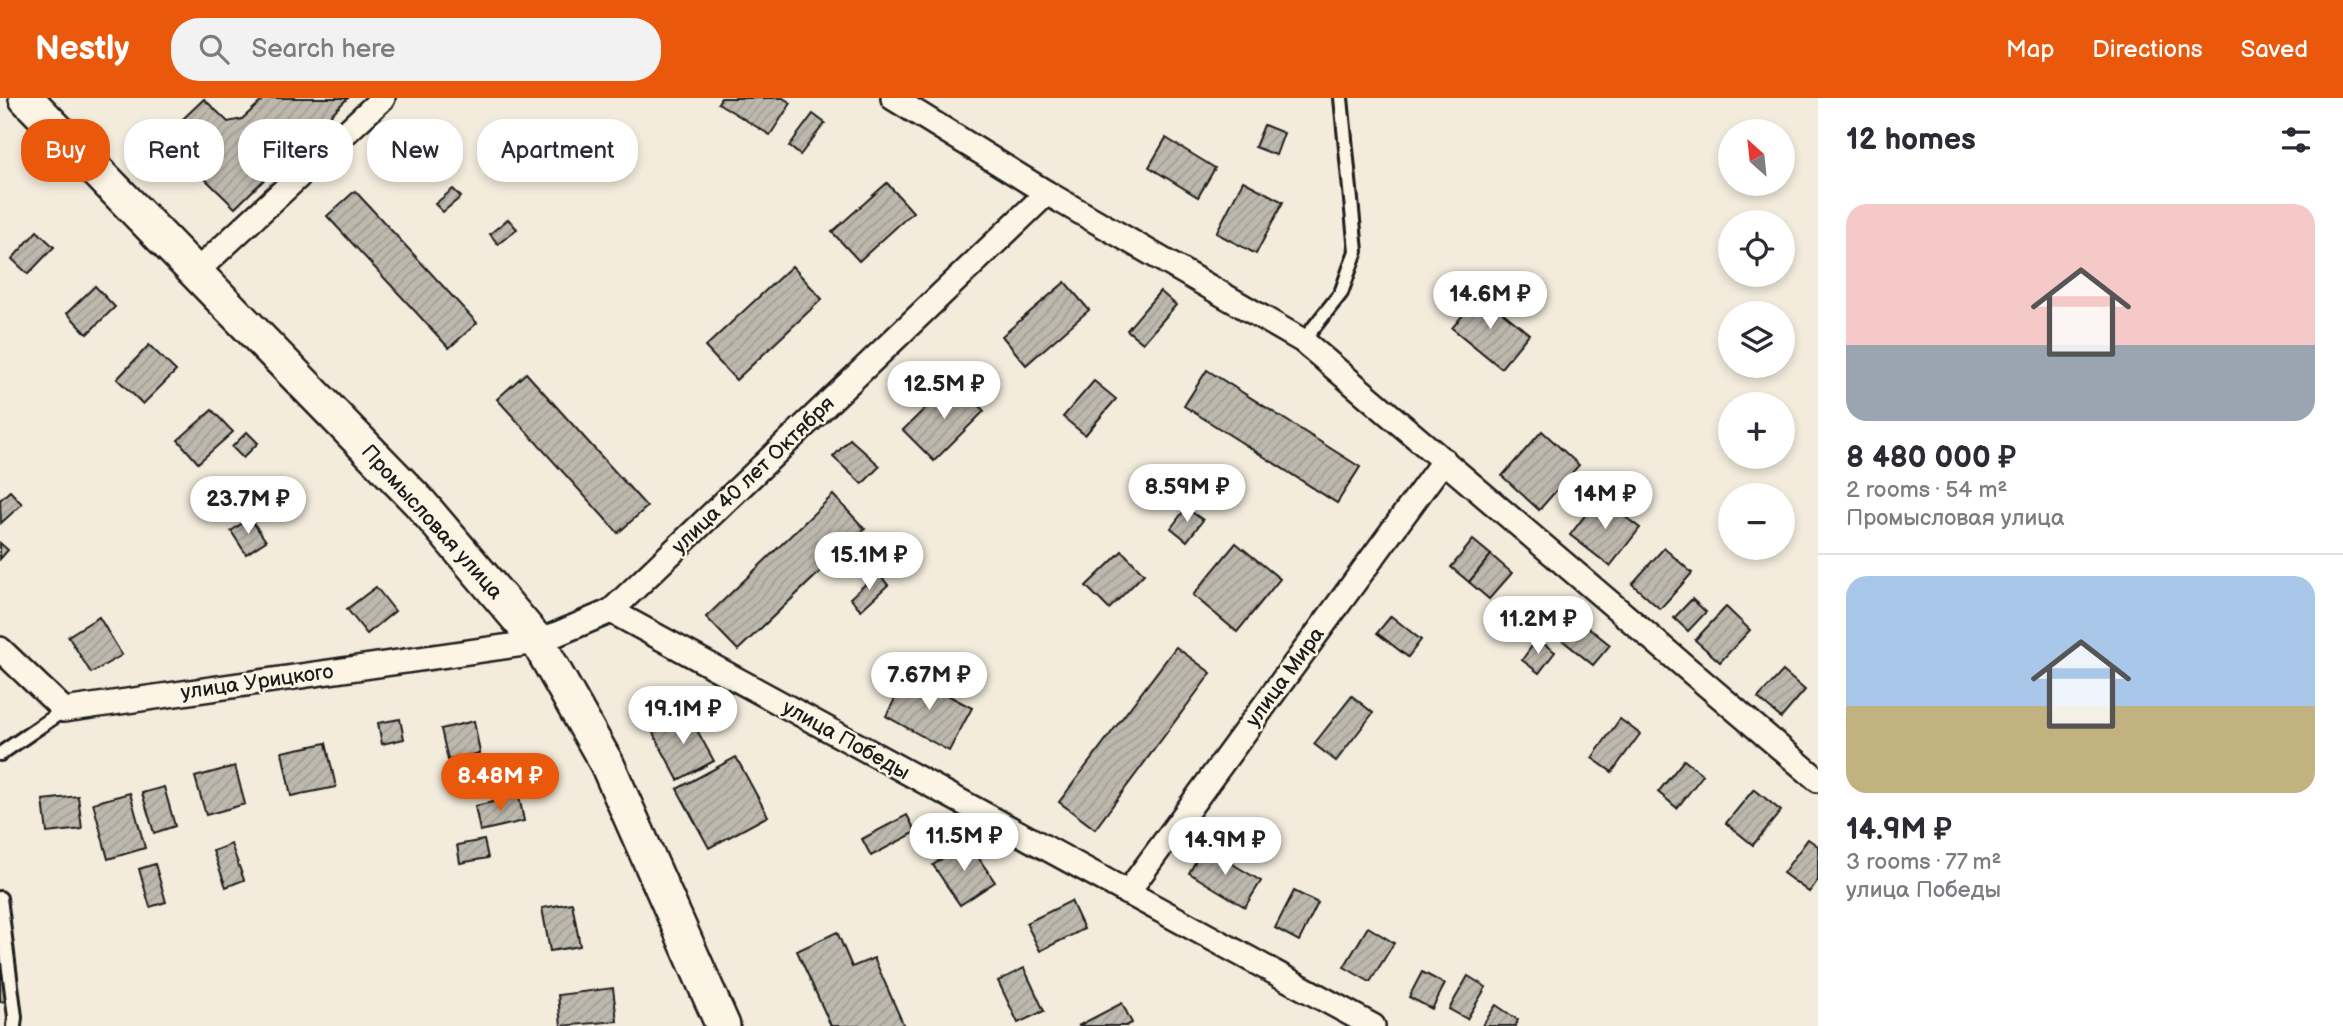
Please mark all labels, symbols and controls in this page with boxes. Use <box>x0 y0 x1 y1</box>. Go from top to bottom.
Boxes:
search box <box>171 18 661 81</box>
text: Nestly <box>35 29 129 69</box>
icon: search <box>195 30 233 68</box>
text: Search here <box>251 34 395 65</box>
text: Map <box>2006 35 2054 64</box>
text: Directions <box>2092 35 2203 64</box>
text: Saved <box>2241 35 2308 64</box>
chip: Buy <box>21 119 110 182</box>
chip: Rent <box>124 119 224 182</box>
chip: Filters <box>238 119 353 182</box>
chip: New <box>367 119 463 182</box>
chip: Apartment <box>477 119 638 182</box>
north arrow <box>1718 119 1796 196</box>
map controls <box>1718 119 1795 560</box>
icon: filters <box>2277 121 2315 159</box>
text: 12 homes <box>1846 122 1976 158</box>
button: locate <box>1718 210 1795 287</box>
icon: home <box>2018 249 2144 375</box>
pin: 14.6M ₽ <box>1425 272 1555 331</box>
text: 14.6M ₽ <box>1449 280 1531 308</box>
button: layers <box>1718 301 1795 378</box>
pin: 12.5M ₽ <box>879 362 1009 421</box>
text: 12.5M ₽ <box>903 370 985 398</box>
street label: улица 40 лет Октября <box>666 391 840 559</box>
button: + <box>1718 392 1795 469</box>
street label: Промысловая улица <box>356 440 508 605</box>
text: 8 480 000 ₽ <box>1846 440 2016 476</box>
pin: 8.59M ₽ <box>1122 464 1252 524</box>
pin: 14M ₽ <box>1556 472 1654 531</box>
text: 8.59M ₽ <box>1144 473 1230 501</box>
pin: 23.7M ₽ <box>183 476 313 536</box>
text: 2 rooms · 54 m² <box>1846 476 2008 504</box>
text: 14M ₽ <box>1574 480 1636 508</box>
button: − <box>1718 483 1795 560</box>
text: 23.7M ₽ <box>206 485 290 513</box>
text: Промысловая улица <box>1846 504 2065 532</box>
pin: 15.1M ₽ <box>804 532 934 592</box>
text: 15.1M ₽ <box>830 541 908 569</box>
pin: 11.2M ₽ <box>1473 596 1603 656</box>
text: 11.2M ₽ <box>1499 605 1577 633</box>
icon: home <box>2018 621 2144 747</box>
street label: улица Мира <box>1240 622 1330 732</box>
pin: 7.67M ₽ <box>864 652 994 712</box>
street label: улица Урицкого <box>179 659 335 705</box>
text: 7.67M ₽ <box>887 661 971 689</box>
pin: 19.1M ₽ <box>618 686 748 746</box>
text: 19.1M ₽ <box>644 695 722 723</box>
street label: улица Победы <box>778 695 914 785</box>
pin: 8.48M ₽ <box>435 754 565 813</box>
text: 8.48M ₽ <box>457 762 543 790</box>
text: 14.9M ₽ <box>1846 812 1952 848</box>
pin: 11.5M ₽ <box>899 814 1029 873</box>
pin: 14.9M ₽ <box>1160 818 1290 877</box>
text: 11.5M ₽ <box>925 822 1003 850</box>
text: 14.9M ₽ <box>1184 826 1266 854</box>
text: 3 rooms · 77 m² <box>1846 848 2002 876</box>
text: улица Победы <box>1846 876 2001 904</box>

